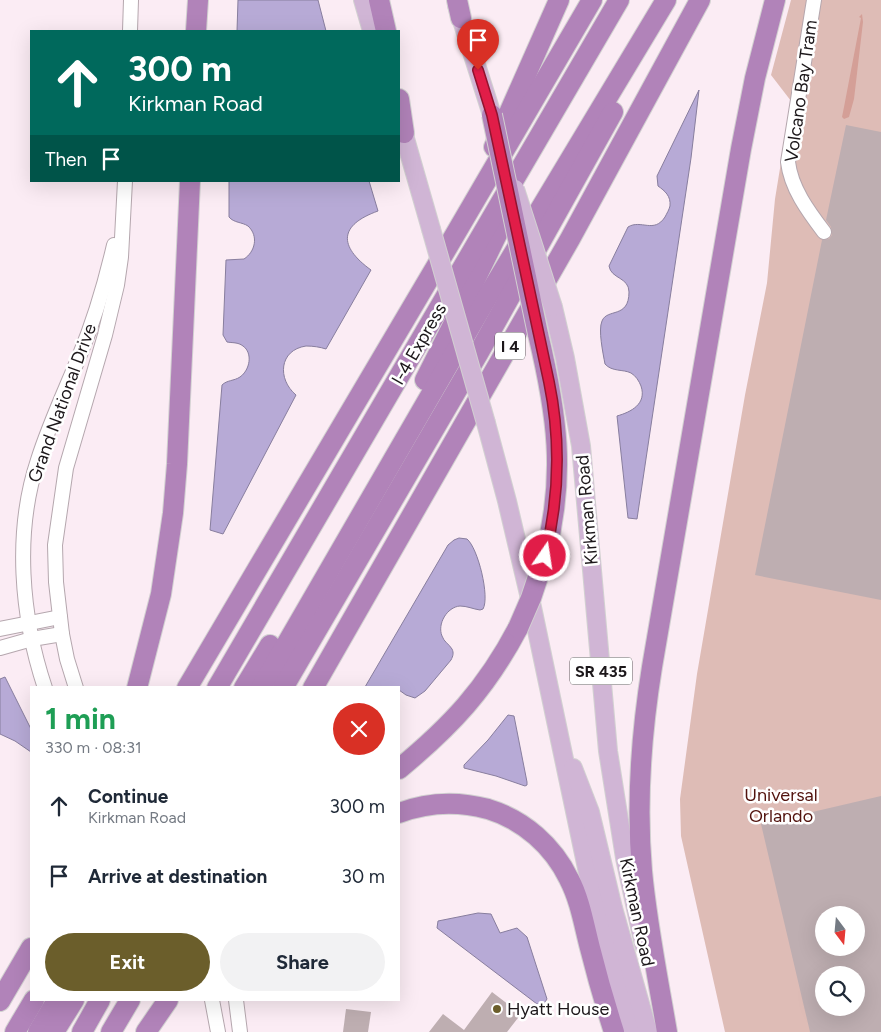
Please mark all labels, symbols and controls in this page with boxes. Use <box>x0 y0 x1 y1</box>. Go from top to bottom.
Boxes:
street label: Volcano Bay Tram <box>780 18 822 164</box>
pin <box>457 19 499 70</box>
icon: arrive <box>464 26 492 54</box>
text: 300 m <box>128 48 232 90</box>
icon: ahead <box>45 50 110 115</box>
text: Kirkman Road <box>128 90 263 117</box>
icon: arrive <box>97 145 125 173</box>
text: Then <box>45 148 87 171</box>
street label: I-4 Express <box>387 299 451 389</box>
street label: Grand National Drive <box>23 320 101 486</box>
road number: I 4 <box>495 332 525 360</box>
street label: Kirkman Road <box>571 454 603 566</box>
position arrow <box>518 529 570 581</box>
road number: SR 435 <box>570 658 632 684</box>
text: 1 min <box>45 700 116 737</box>
button: close <box>333 703 385 755</box>
text: 330 m · 08:31 <box>45 738 142 757</box>
park label: Universal Orlando <box>744 784 818 827</box>
text: Continue <box>88 785 168 808</box>
icon: ahead <box>45 792 73 820</box>
text: 300 m <box>329 795 385 818</box>
text: Kirkman Road <box>88 808 186 827</box>
street label: Kirkman Road <box>615 856 659 968</box>
icon: arrive <box>45 862 73 890</box>
text: Arrive at destination <box>88 865 267 888</box>
text: 30 m <box>342 865 385 888</box>
north arrow <box>815 906 865 956</box>
map controls <box>815 906 865 1016</box>
button: Exit <box>45 933 210 991</box>
button: Share <box>220 933 385 991</box>
button: search <box>815 966 865 1016</box>
place label: Hyatt House <box>507 998 609 1020</box>
marker: Hyatt House <box>491 1003 503 1015</box>

